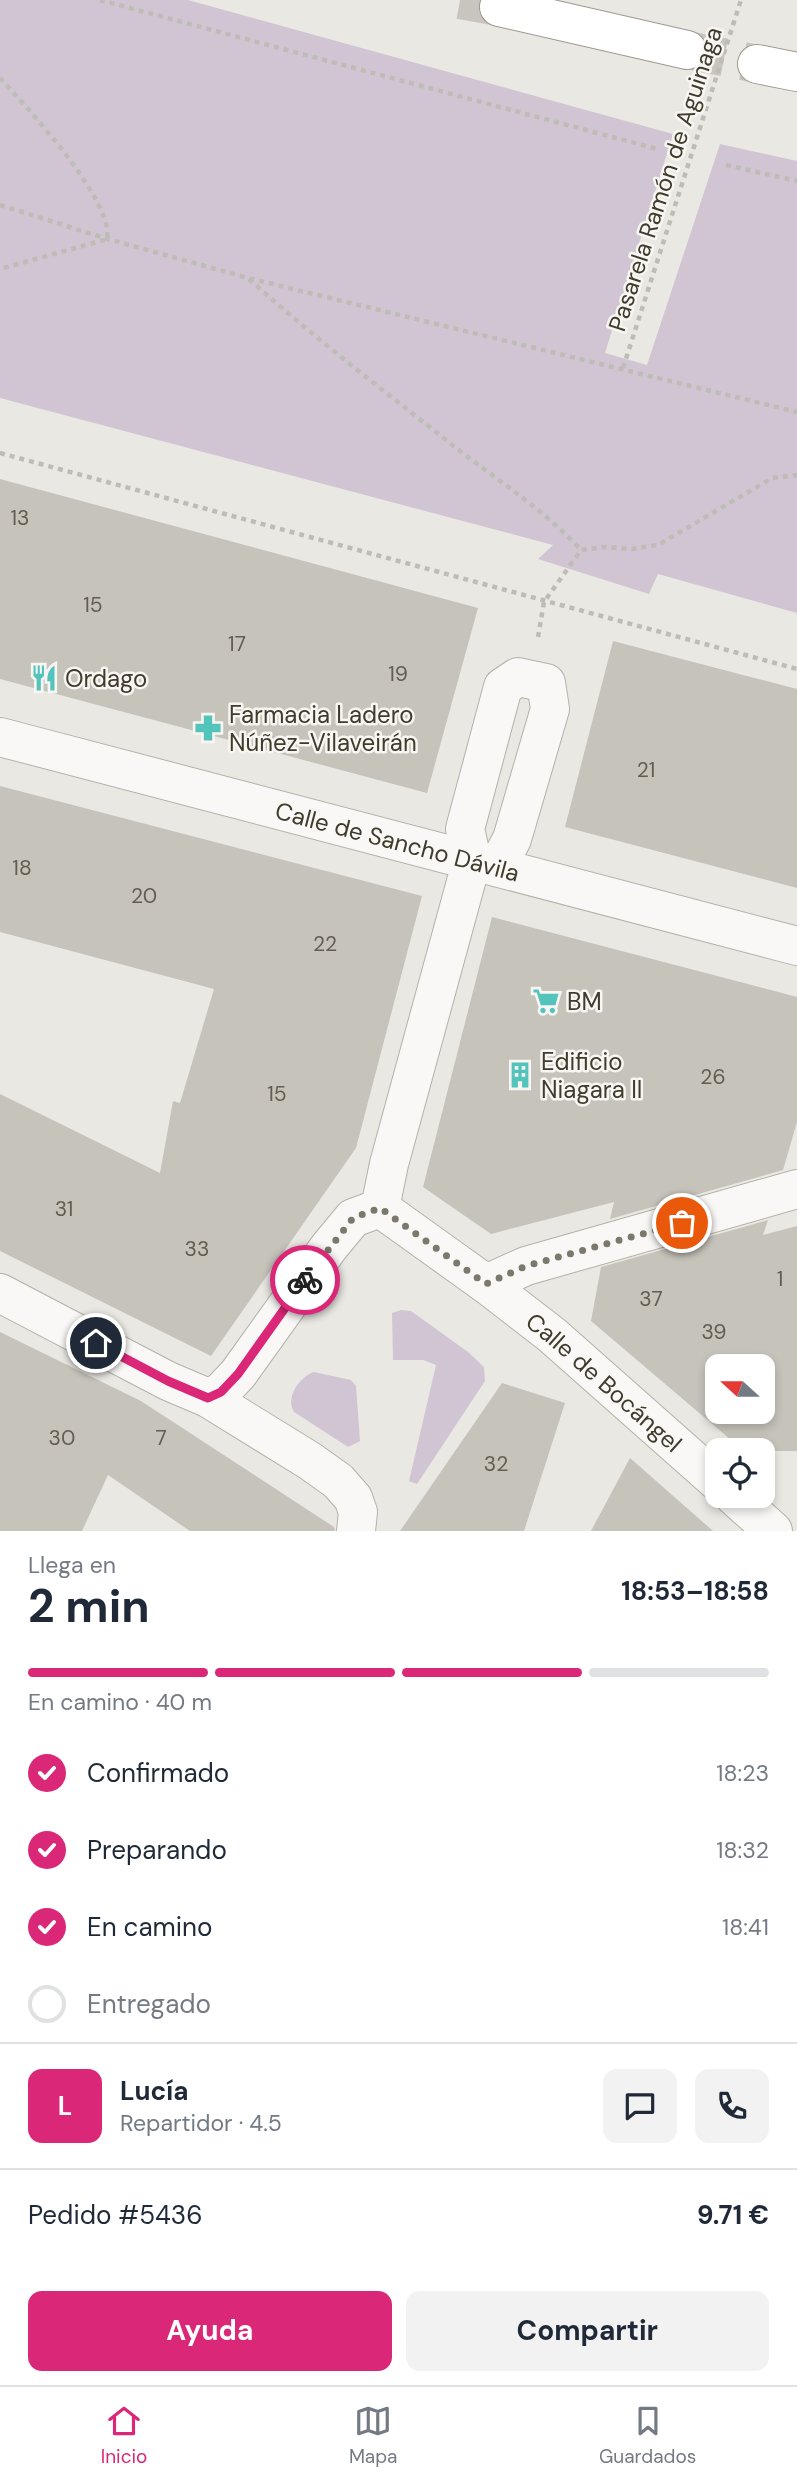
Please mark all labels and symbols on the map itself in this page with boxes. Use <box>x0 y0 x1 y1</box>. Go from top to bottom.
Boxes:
street label: Pasarela Ramón de Aguinaga <box>601 23 729 335</box>
house number: 13 <box>11 504 29 532</box>
house number: 15 <box>83 591 103 619</box>
house number: 17 <box>228 630 246 658</box>
house number: 19 <box>388 660 408 688</box>
restaurant icon: Ordago <box>29 663 59 693</box>
place label: Ordago <box>65 663 147 694</box>
place label: Farmacia Ladero Núñez-Vilaveirán <box>229 699 417 758</box>
pharmacy icon: Farmacia Ladero Núñez-Vilaveirán <box>193 713 223 743</box>
house number: 21 <box>637 756 655 784</box>
street label: Calle de Sancho Dávila <box>272 794 523 888</box>
house number: 18 <box>12 854 32 882</box>
house number: 20 <box>131 882 157 910</box>
house number: 22 <box>313 930 337 958</box>
supermarket icon: BM <box>531 986 561 1016</box>
place label: BM <box>567 986 602 1017</box>
place label: Edificio Niagara II <box>541 1046 642 1105</box>
building icon: Edificio Niagara II <box>505 1060 535 1090</box>
house number: 26 <box>700 1063 726 1091</box>
house number: 15 <box>267 1080 287 1108</box>
pin <box>652 1193 712 1253</box>
house number: 31 <box>55 1195 73 1223</box>
house number: 33 <box>185 1235 209 1263</box>
courier <box>270 1245 340 1315</box>
house number: 1 <box>777 1265 783 1293</box>
house number: 37 <box>639 1285 663 1313</box>
street label: Calle de Bocángel <box>520 1305 689 1459</box>
pin <box>66 1313 126 1373</box>
house number: 39 <box>702 1318 727 1346</box>
north arrow <box>705 1354 775 1424</box>
house number: 30 <box>49 1424 75 1452</box>
house number: 7 <box>155 1424 167 1452</box>
house number: 32 <box>484 1450 508 1478</box>

